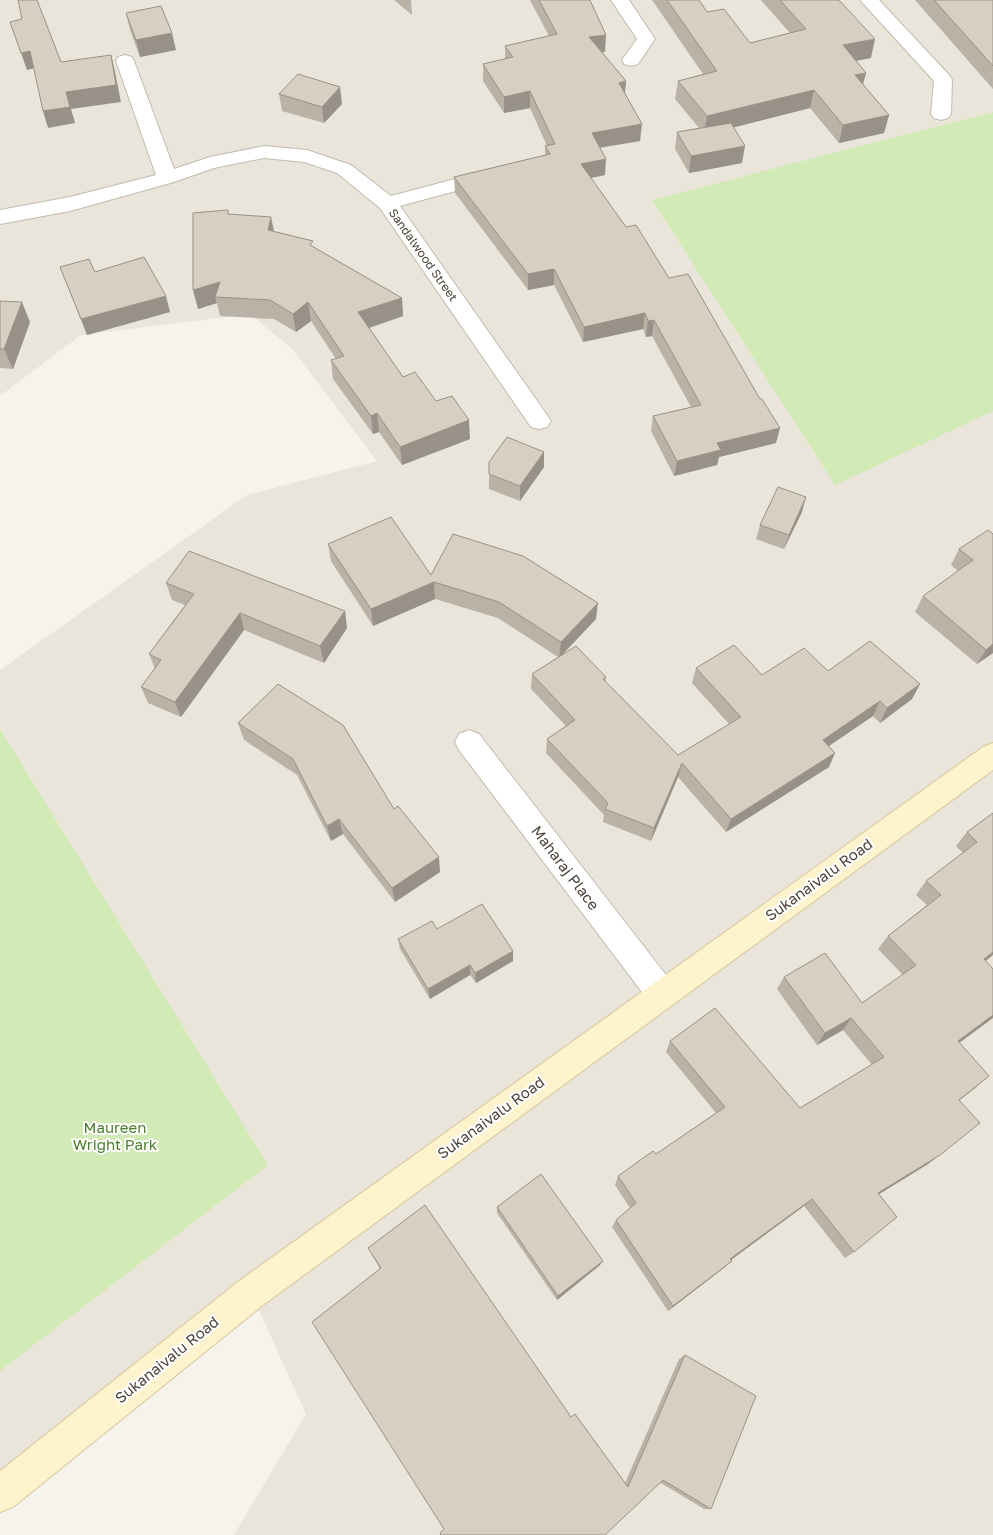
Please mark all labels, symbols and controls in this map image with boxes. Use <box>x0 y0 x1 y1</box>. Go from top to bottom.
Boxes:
street label: Sandalwood Street <box>386 206 461 304</box>
street label: Maharaj Place <box>528 822 604 913</box>
street label: Sukanaivalu Road <box>761 834 875 924</box>
street label: Sukanaivalu Road <box>433 1072 547 1162</box>
park label: Maureen Wright Park <box>73 1118 158 1153</box>
street label: Sukanaivalu Road <box>111 1312 222 1406</box>

